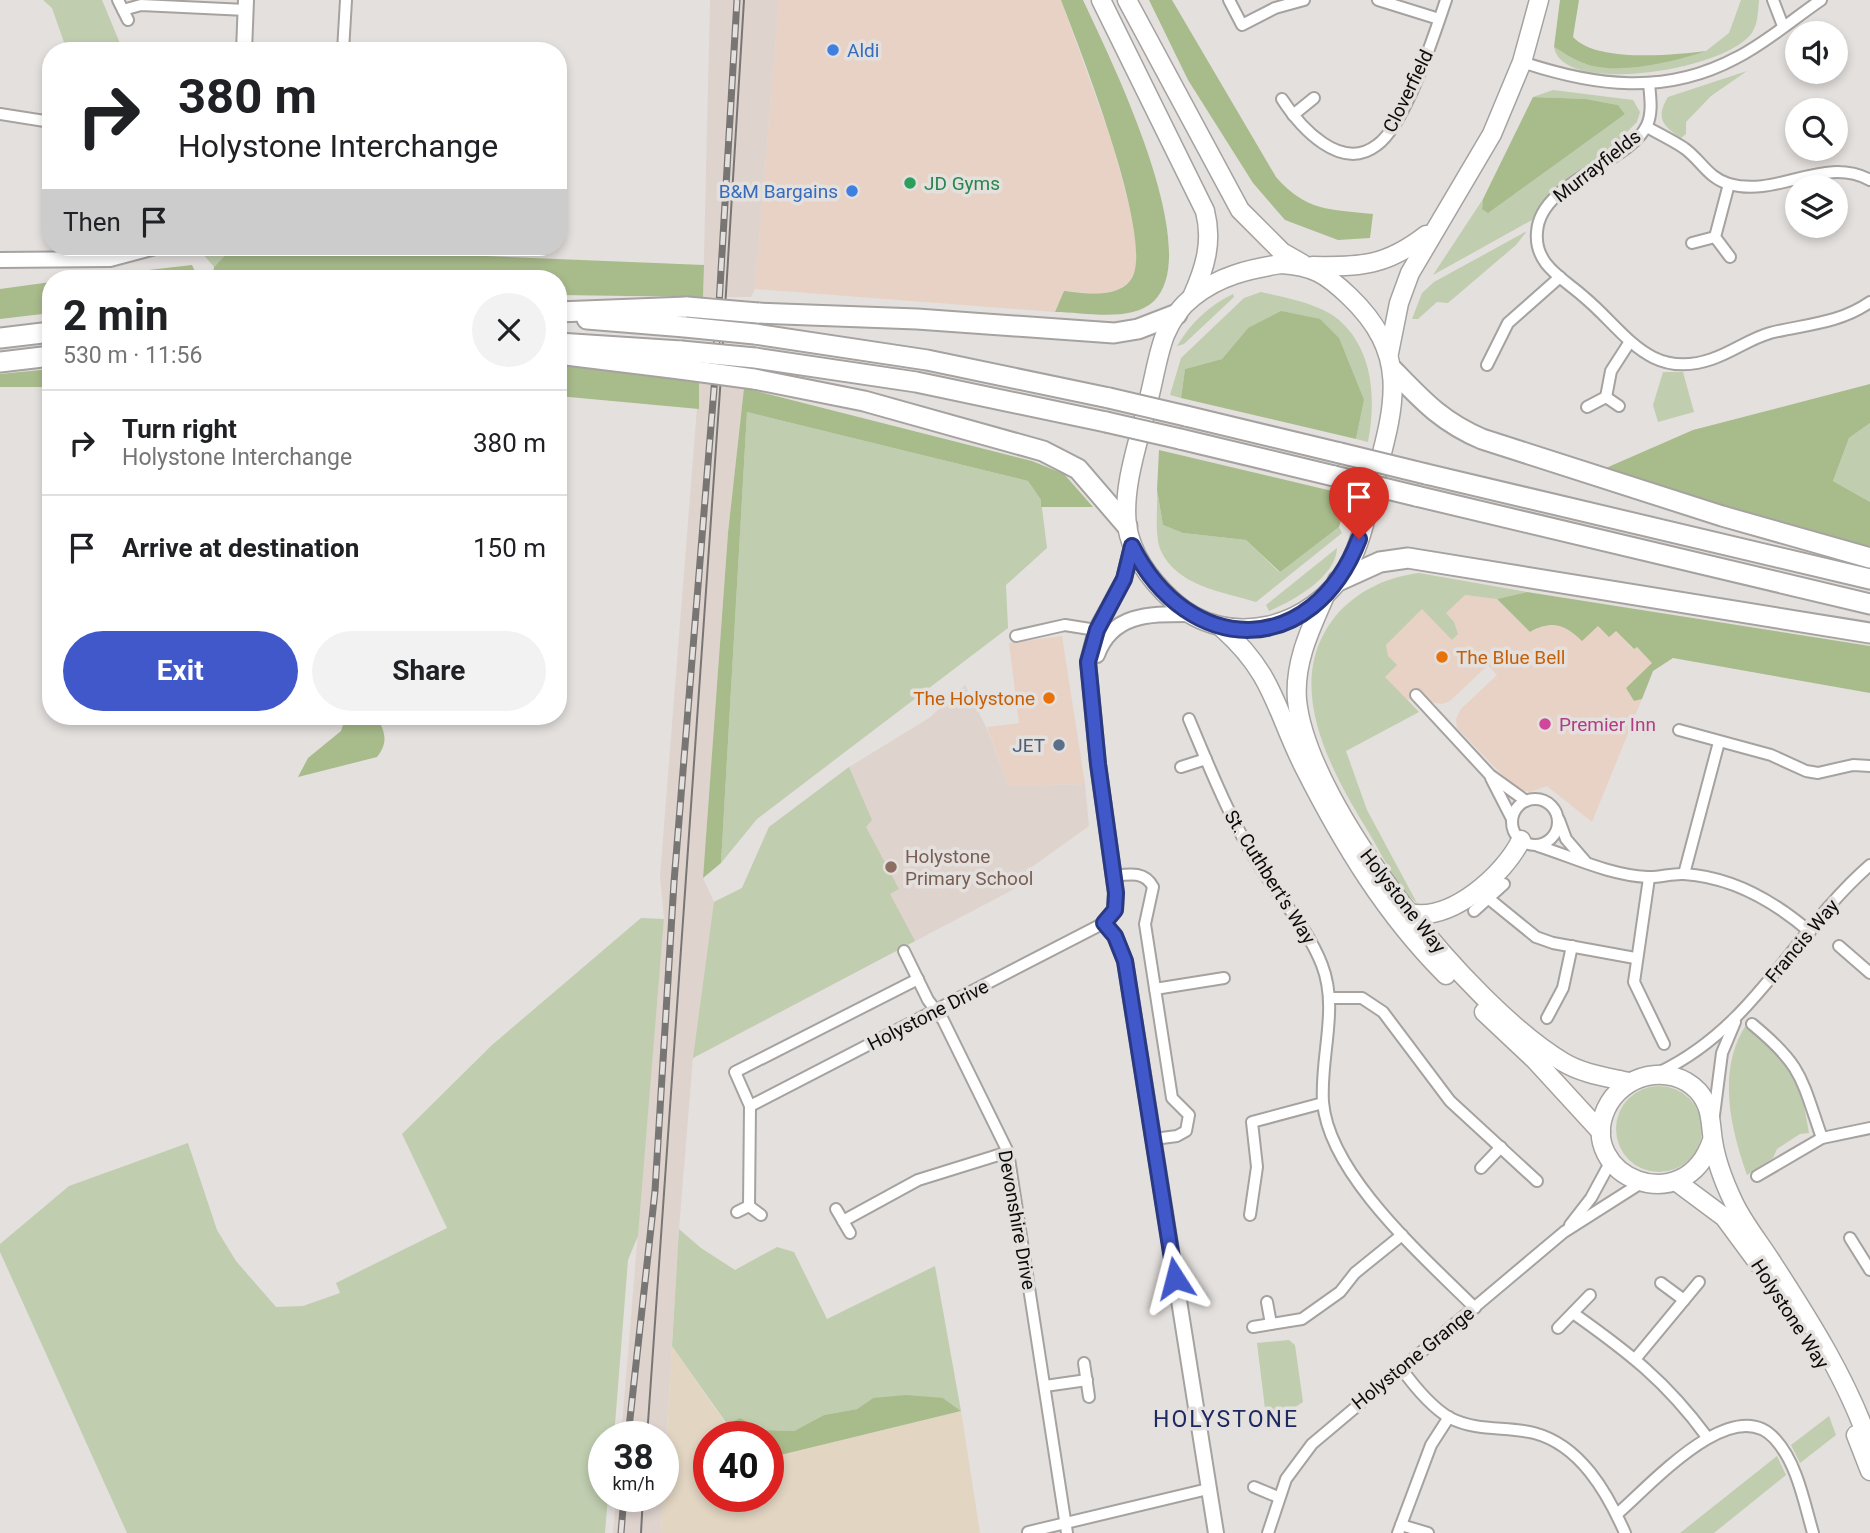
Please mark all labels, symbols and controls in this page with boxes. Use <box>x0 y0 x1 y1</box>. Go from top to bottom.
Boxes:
map controls <box>1785 21 1848 238</box>
button: sound <box>1785 21 1848 84</box>
place label: Aldi <box>847 39 879 62</box>
marker: Aldi <box>825 42 841 58</box>
street label: Cloverfield <box>1378 46 1438 136</box>
text: 380 m <box>178 68 317 125</box>
icon: right <box>63 70 154 161</box>
button: search <box>1785 98 1848 161</box>
street label: Murrayfields <box>1549 125 1645 207</box>
text: Holystone Interchange <box>178 127 498 165</box>
place label: JD Gyms <box>924 172 1000 195</box>
marker: JD Gyms <box>902 175 918 191</box>
button: layers <box>1785 175 1848 238</box>
place label: B&M Bargains <box>719 180 838 203</box>
marker: B&M Bargains <box>844 183 860 199</box>
icon: arrive <box>135 203 173 241</box>
text: Then <box>63 207 121 237</box>
text: 2 min <box>63 291 169 340</box>
button: close <box>472 293 546 367</box>
text: 530 m · 11:56 <box>63 342 202 369</box>
text: Turn right <box>122 414 237 444</box>
icon: right <box>63 424 101 462</box>
text: 380 m <box>473 428 546 458</box>
text: Holystone Interchange <box>122 444 352 471</box>
pin <box>1329 467 1389 539</box>
icon: arrive <box>1340 478 1378 516</box>
icon: arrive <box>63 529 101 567</box>
text: Arrive at destination <box>122 533 359 563</box>
text: 150 m <box>473 533 546 563</box>
button: Exit <box>63 631 298 711</box>
button: Share <box>312 631 546 711</box>
place label: The Blue Bell <box>1456 646 1565 669</box>
marker: The Blue Bell <box>1434 649 1450 665</box>
place label: The Holystone <box>913 687 1035 710</box>
marker: The Holystone <box>1041 690 1057 706</box>
place label: Premier Inn <box>1559 713 1656 736</box>
marker: Premier Inn <box>1537 716 1553 732</box>
place label: JET <box>1012 734 1045 757</box>
marker: JET <box>1051 737 1067 753</box>
street label: St. Cuthbert's Way <box>1220 806 1320 948</box>
street label: Holystone Way <box>1355 844 1451 958</box>
place label: Holystone Primary School <box>905 845 1033 890</box>
marker: Holystone Primary School <box>883 859 899 875</box>
street label: Francis Way <box>1760 895 1844 987</box>
street label: Holystone Drive <box>864 975 992 1055</box>
street label: Devonshire Drive <box>993 1148 1041 1292</box>
position arrow <box>1138 1241 1212 1315</box>
street label: Holystone Way <box>1746 1255 1834 1373</box>
street label: Holystone Grange <box>1347 1302 1479 1414</box>
district label: HOLYSTONE <box>1153 1406 1299 1433</box>
speed limit sign: 40 <box>693 1421 784 1512</box>
text: 38 <box>613 1437 654 1478</box>
text: km/h <box>612 1473 655 1494</box>

